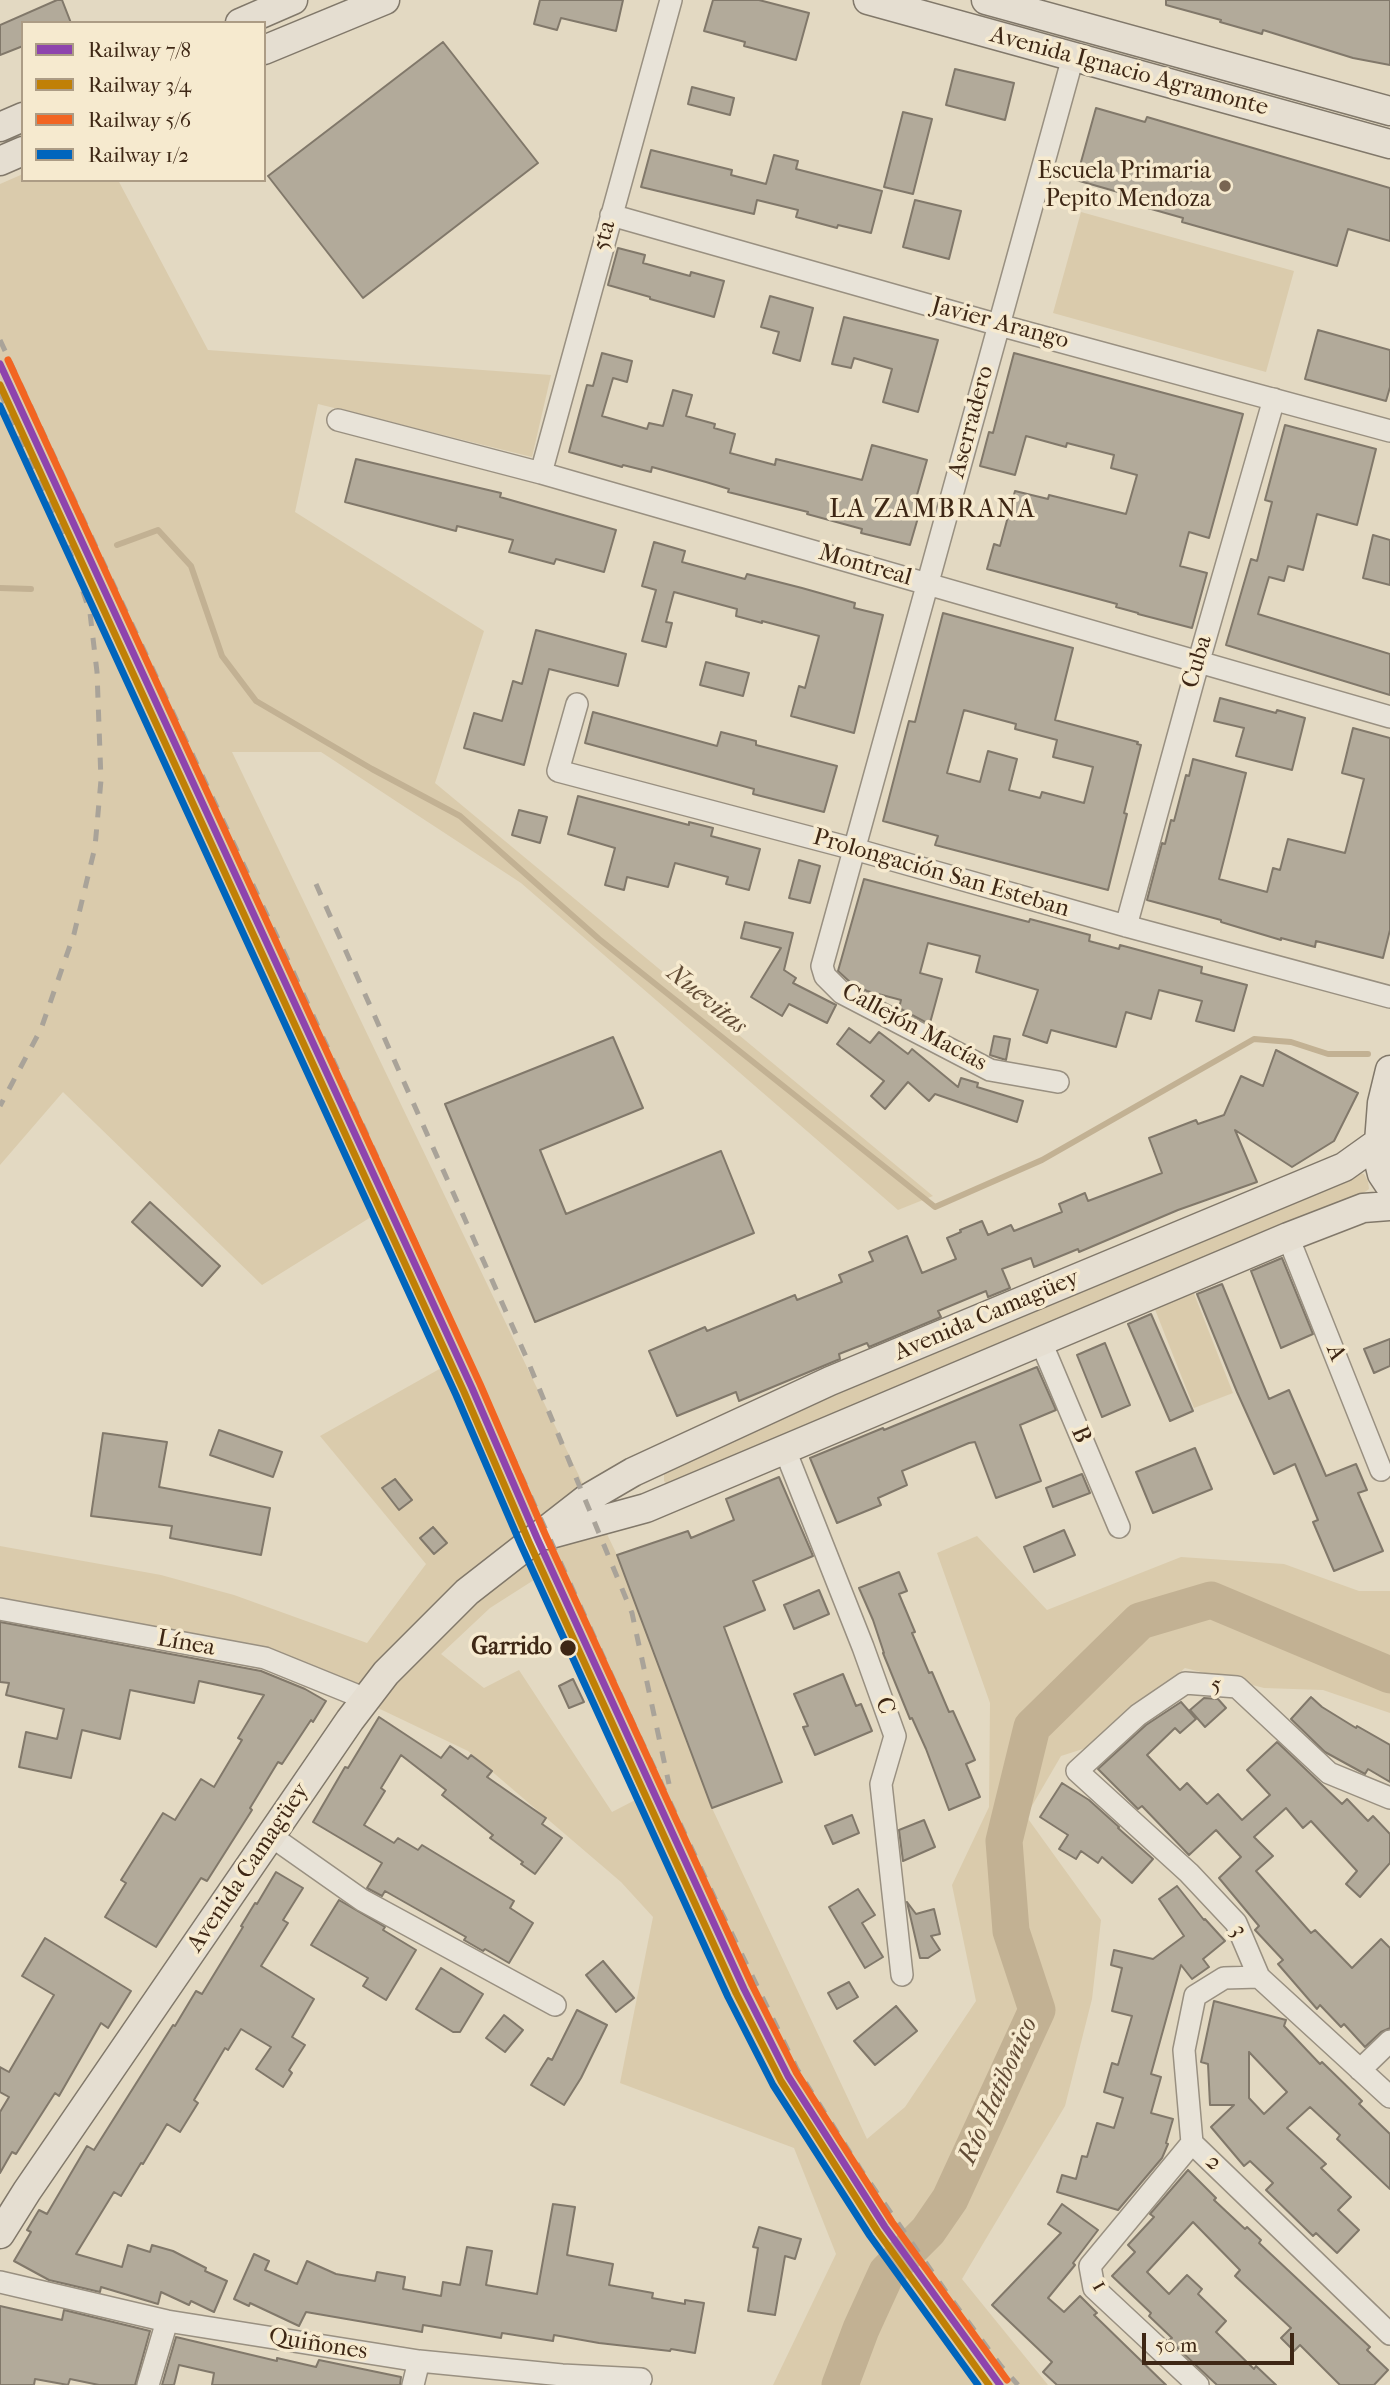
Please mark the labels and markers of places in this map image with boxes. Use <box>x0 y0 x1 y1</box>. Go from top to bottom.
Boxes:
place label: Escuela Primaria Pepito Mendoza <box>1038 158 1211 214</box>
marker: Escuela Primaria Pepito Mendoza <box>1217 178 1233 194</box>
place label: Garrido <box>471 1634 552 1662</box>
marker: Garrido <box>558 1638 578 1658</box>

